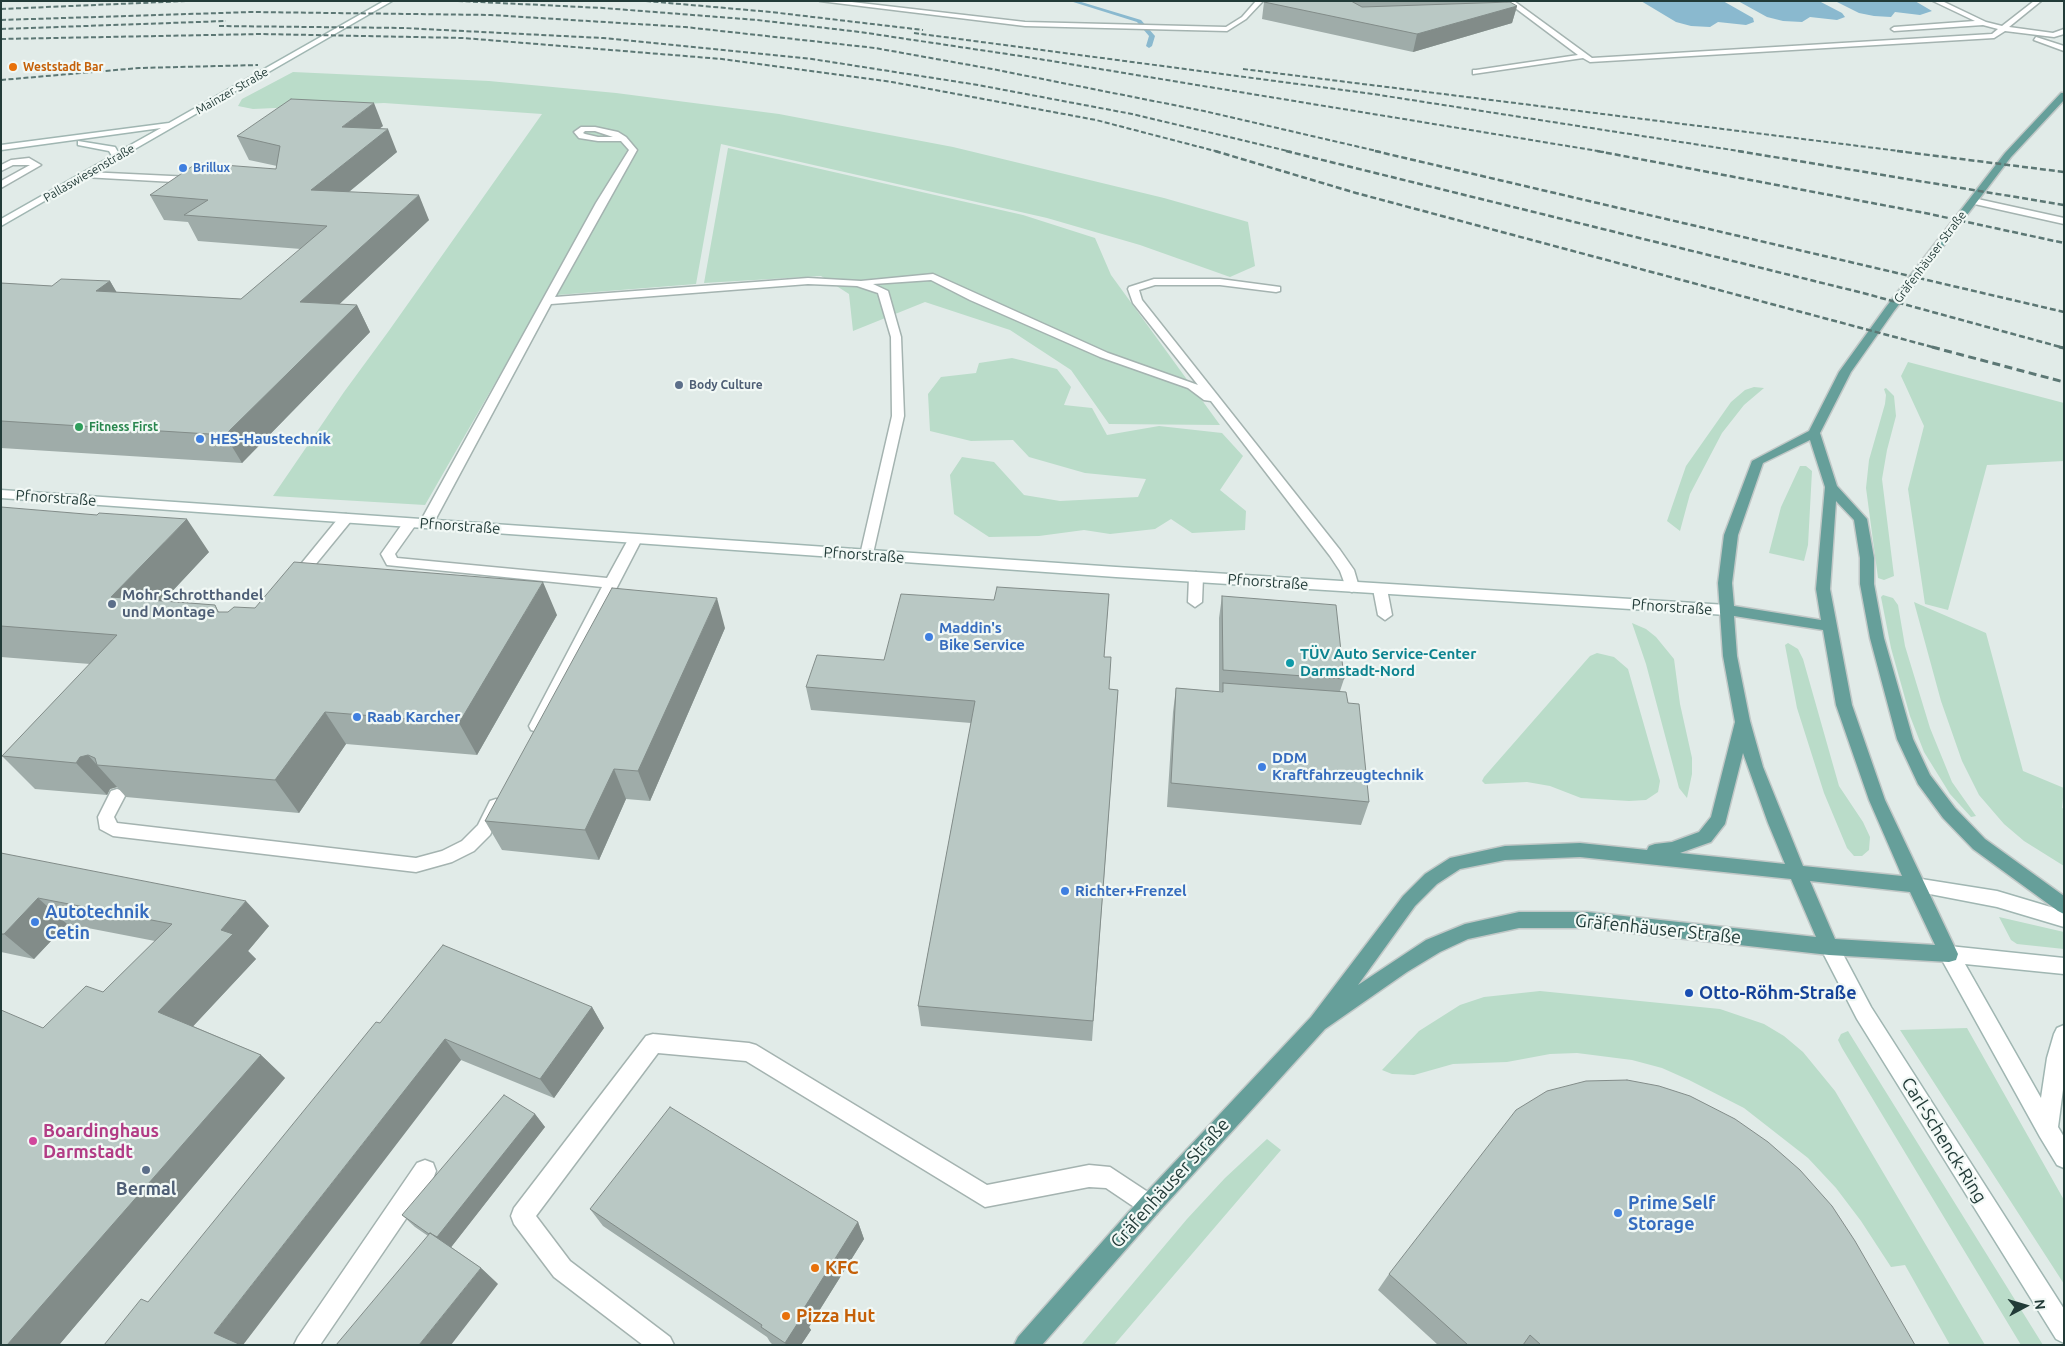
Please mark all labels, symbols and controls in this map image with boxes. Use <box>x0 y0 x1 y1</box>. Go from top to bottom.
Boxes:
place label: Weststadt Bar <box>23 60 103 74</box>
marker: Weststadt Bar <box>7 61 19 73</box>
street label: Mainzer Straße <box>193 64 271 118</box>
street label: Pallaswiesenstraße <box>41 141 137 205</box>
place label: Brillux <box>193 161 230 175</box>
marker: Brillux <box>177 162 189 174</box>
street label: Gräfenhäuser Straße <box>1891 208 1969 306</box>
place label: Body Culture <box>689 378 763 392</box>
marker: Body Culture <box>673 379 685 391</box>
place label: Fitness First <box>89 420 158 434</box>
marker: Fitness First <box>73 421 85 433</box>
place label: HES-Haustechnik <box>210 430 331 448</box>
marker: HES-Haustechnik <box>194 433 206 445</box>
street label: Pfnorstraße <box>15 486 97 510</box>
street label: Pfnorstraße <box>419 514 501 538</box>
street label: Pfnorstraße <box>823 543 905 567</box>
street label: Pfnorstraße <box>1227 570 1309 594</box>
place label: Mohr Schrotthandel und Montage <box>122 586 263 621</box>
street label: Pfnorstraße <box>1631 595 1713 619</box>
marker: Mohr Schrotthandel und Montage <box>106 598 118 610</box>
place label: Maddin's Bike Service <box>939 619 1025 654</box>
marker: Maddin's Bike Service <box>923 631 935 643</box>
place label: TÜV Auto Service-Center Darmstadt-Nord <box>1300 645 1476 680</box>
marker: TÜV Auto Service-Center Darmstadt-Nord <box>1284 657 1296 669</box>
place label: Raab Karcher <box>367 708 460 726</box>
marker: Raab Karcher <box>351 711 363 723</box>
place label: DDM Kraftfahrzeugtechnik <box>1272 749 1424 784</box>
marker: DDM Kraftfahrzeugtechnik <box>1256 761 1268 773</box>
place label: Richter+Frenzel <box>1075 882 1187 900</box>
marker: Richter+Frenzel <box>1059 885 1071 897</box>
place label: Autotechnik Cetin <box>45 901 149 944</box>
street label: Gräfenhäuser Straße <box>1574 910 1742 948</box>
marker: Autotechnik Cetin <box>29 916 41 928</box>
place label: Otto-Röhm-Straße <box>1699 982 1857 1004</box>
marker: Otto-Röhm-Straße <box>1683 987 1695 999</box>
street label: Carl-Schenck-Ring <box>1897 1073 1991 1207</box>
street label: Gräfenhäuser Straße <box>1106 1114 1234 1252</box>
place label: Boardinghaus Darmstadt <box>43 1120 159 1162</box>
marker: Boardinghaus Darmstadt <box>27 1135 39 1147</box>
marker: Bermal <box>140 1164 152 1176</box>
place label: Bermal <box>116 1178 176 1200</box>
place label: Prime Self Storage <box>1628 1192 1715 1234</box>
marker: Prime Self Storage <box>1612 1207 1624 1219</box>
place label: KFC <box>825 1257 858 1279</box>
marker: KFC <box>809 1262 821 1274</box>
north arrow <box>2000 1281 2050 1331</box>
text: N <box>2031 1298 2048 1310</box>
place label: Pizza Hut <box>796 1305 875 1327</box>
marker: Pizza Hut <box>780 1310 792 1322</box>

